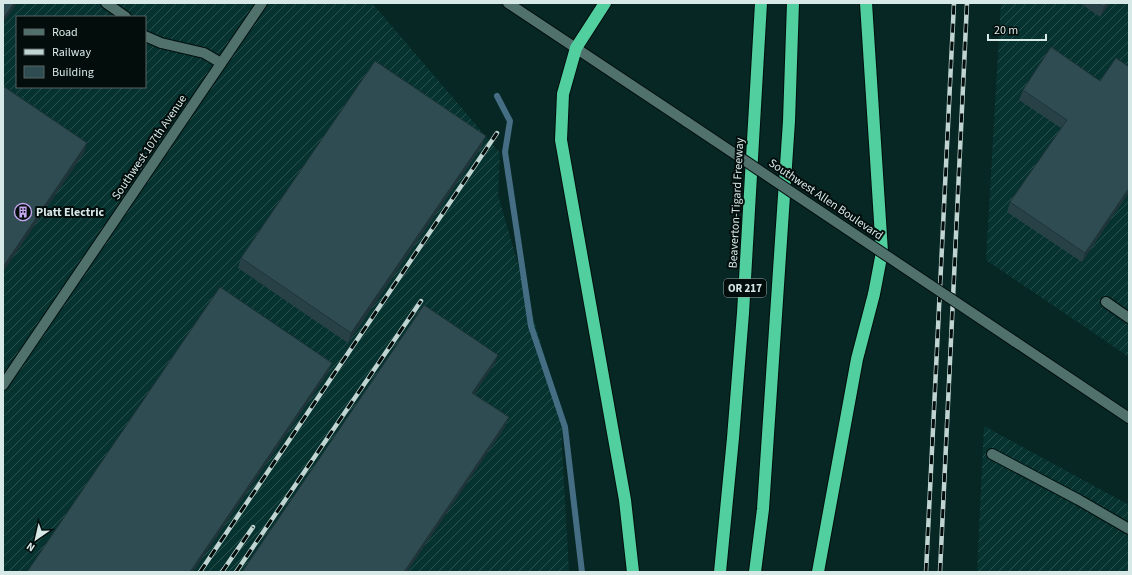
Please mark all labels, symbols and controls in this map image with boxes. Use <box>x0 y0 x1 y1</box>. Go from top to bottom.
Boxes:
legend <box>16 16 146 88</box>
scale bar <box>988 16 1046 42</box>
text: 20 m <box>994 22 1018 39</box>
text: Road <box>52 24 78 41</box>
text: Railway <box>52 44 91 61</box>
text: Building <box>52 64 94 81</box>
street label: Southwest 107th Avenue <box>108 91 191 203</box>
street label: Beaverton-Tigard Freeway <box>725 137 748 269</box>
street label: Southwest Allen Boulevard <box>765 155 886 244</box>
building icon: Platt Electric <box>13 202 33 222</box>
place label: Platt Electric <box>36 204 104 221</box>
road number: OR 217 <box>724 279 766 297</box>
north arrow <box>16 519 56 559</box>
text: N <box>23 539 38 555</box>

